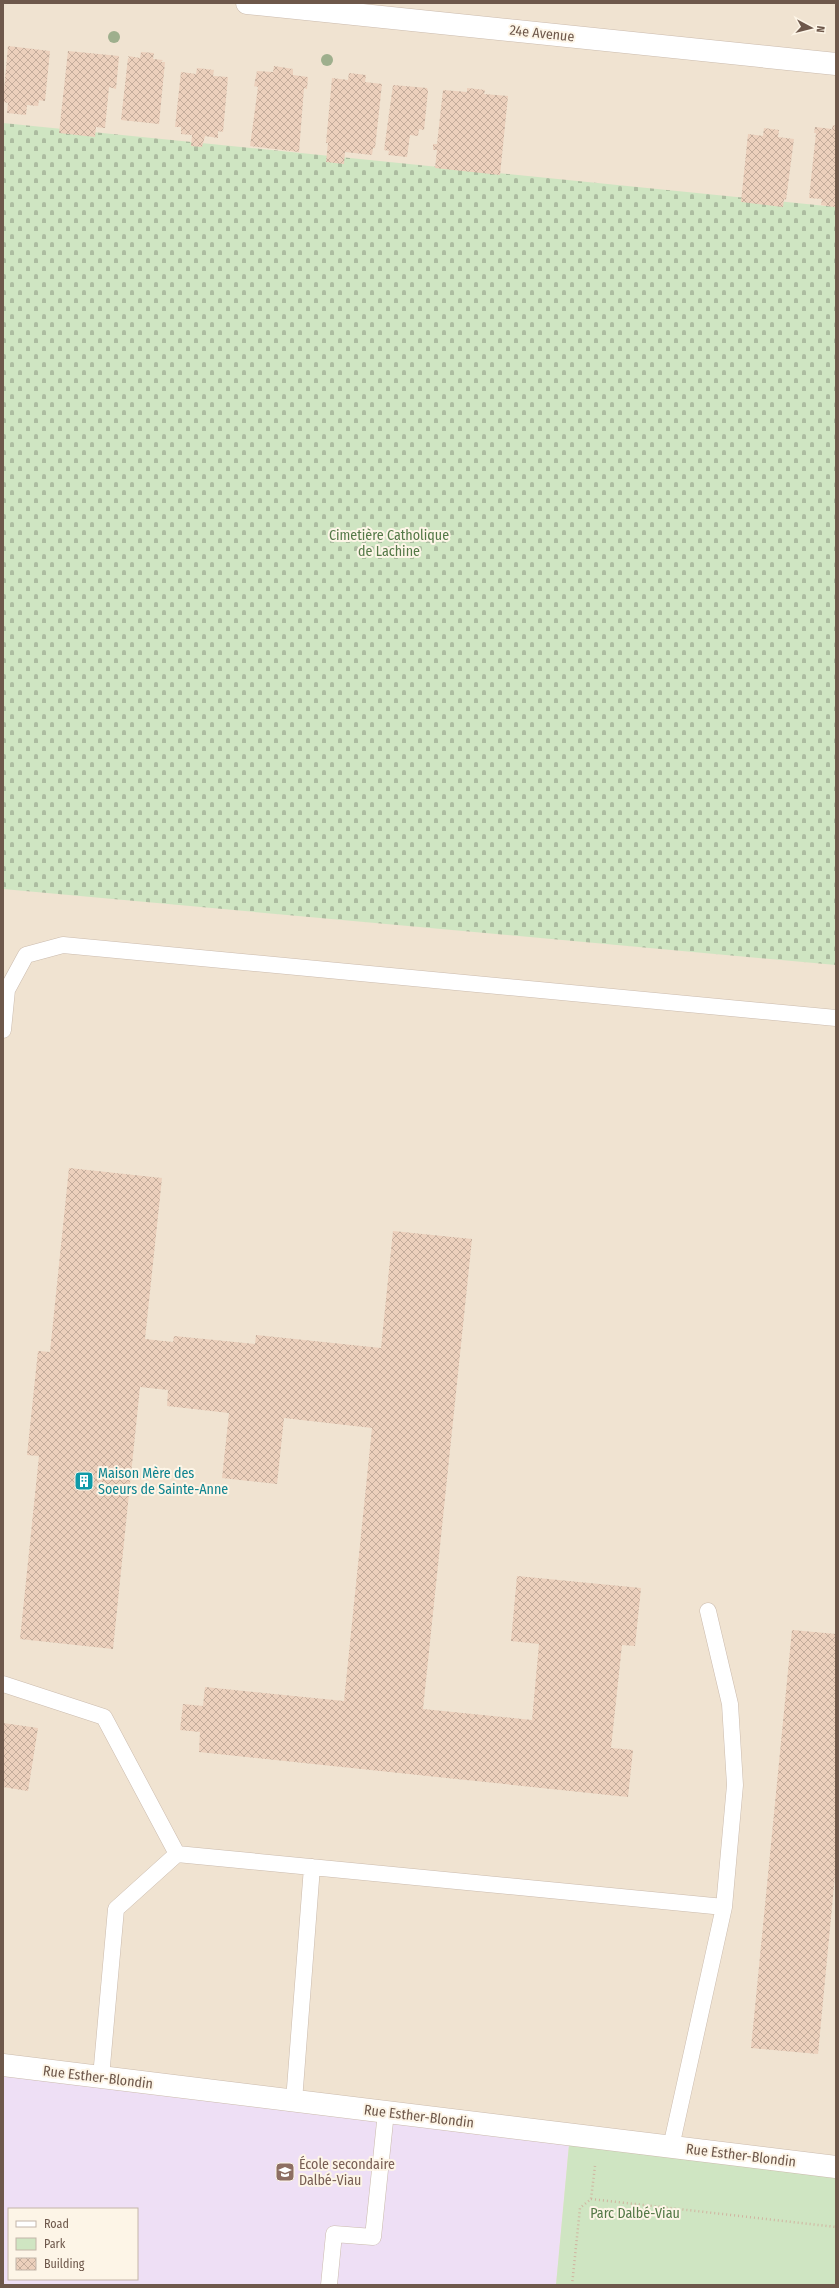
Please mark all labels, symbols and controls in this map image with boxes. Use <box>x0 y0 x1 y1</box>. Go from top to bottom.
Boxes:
north arrow <box>791 8 831 48</box>
street label: 24e Avenue <box>509 22 575 45</box>
text: N <box>814 25 827 33</box>
park label: Cimetière Catholique de Lachine <box>329 527 449 560</box>
place label: Maison Mère des Soeurs de Sainte-Anne <box>98 1465 228 1498</box>
building icon: Maison Mère des Soeurs de Sainte-Anne <box>73 1470 95 1492</box>
street label: Rue Esther-Blondin <box>42 2062 154 2093</box>
street label: Rue Esther-Blondin <box>363 2101 475 2132</box>
street label: Rue Esther-Blondin <box>685 2140 797 2171</box>
place label: École secondaire Dalbé-Viau <box>299 2155 395 2189</box>
school or university icon: École secondaire Dalbé-Viau <box>274 2161 296 2183</box>
park label: Parc Dalbé-Viau <box>590 2205 680 2222</box>
legend <box>8 2208 138 2280</box>
text: Road <box>44 2217 69 2231</box>
text: Park <box>44 2237 66 2251</box>
text: Building <box>44 2257 85 2271</box>

